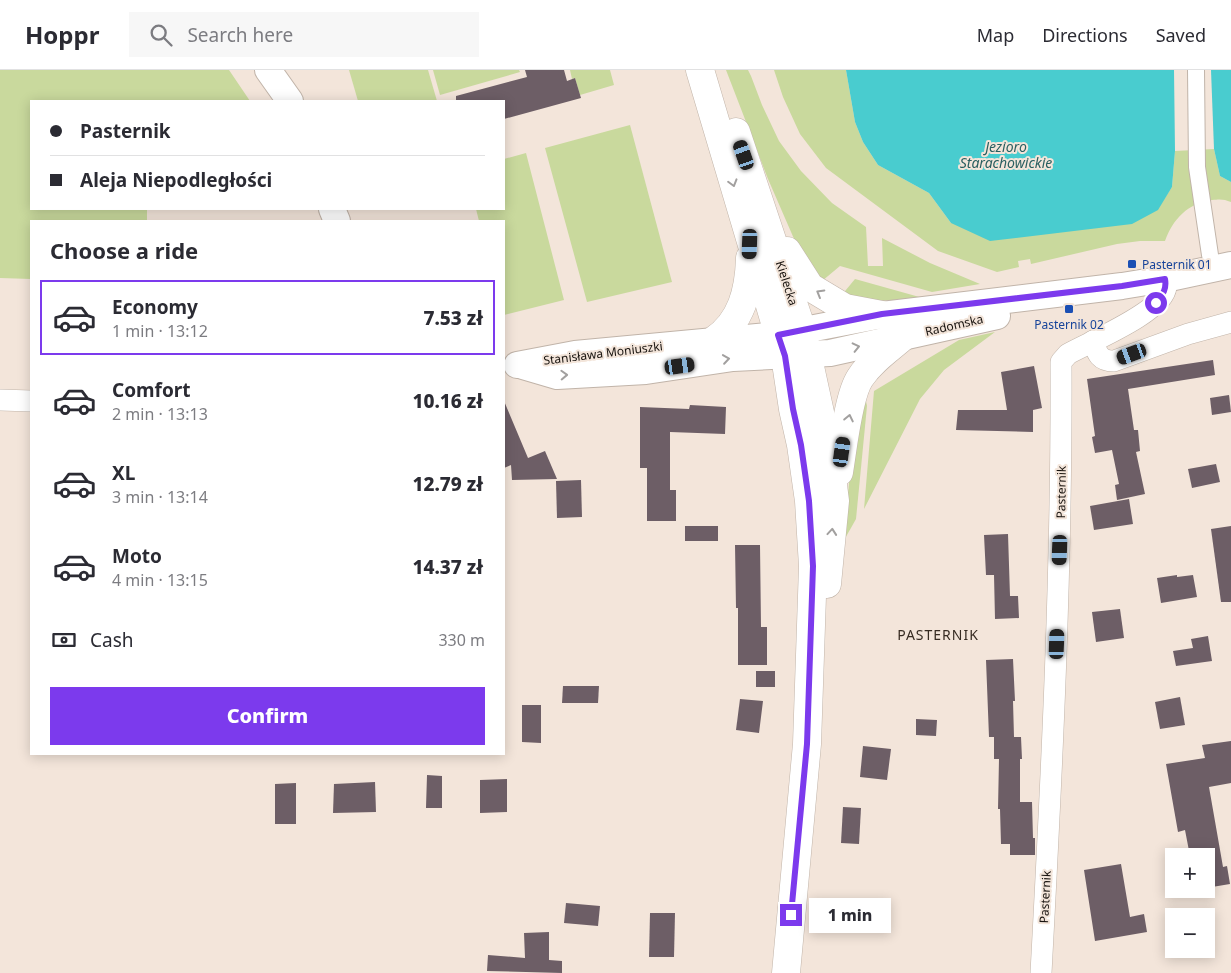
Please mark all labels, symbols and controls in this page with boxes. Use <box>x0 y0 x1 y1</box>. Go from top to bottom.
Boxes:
search box <box>129 12 479 57</box>
text: Hoppr <box>25 18 99 51</box>
icon: search <box>147 21 175 49</box>
text: Search here <box>187 22 293 48</box>
text: Map <box>977 23 1014 47</box>
text: Directions <box>1042 23 1128 47</box>
text: Saved <box>1156 23 1206 47</box>
text: Pasternik <box>80 118 171 144</box>
water label: Jezioro Starachowickie <box>960 137 1052 172</box>
car <box>732 138 755 172</box>
text: Aleja Niepodległości <box>80 167 272 193</box>
one-way arrow <box>727 179 737 187</box>
car <box>741 229 758 259</box>
text: Choose a ride <box>50 235 198 265</box>
place label: Pasternik 01 <box>1142 256 1212 273</box>
street label: Kielecka <box>772 258 802 308</box>
marker: Pasternik 01 <box>1126 258 1138 270</box>
one-way arrow <box>817 289 826 299</box>
route start <box>1145 292 1167 314</box>
text: Economy <box>112 294 198 320</box>
icon: car <box>52 295 97 340</box>
marker: Pasternik 02 <box>1063 303 1075 315</box>
text: 7.53 zł <box>423 305 483 331</box>
street label: Radomska <box>923 310 985 340</box>
place label: Pasternik 02 <box>1034 316 1104 333</box>
text: 1 min · 13:12 <box>112 320 208 342</box>
street label: Stanisława Moniuszki <box>542 337 664 369</box>
one-way arrow <box>851 342 860 353</box>
car <box>1115 342 1148 366</box>
one-way arrow <box>722 354 730 365</box>
car <box>664 356 695 376</box>
one-way arrow <box>561 370 569 381</box>
text: Comfort <box>112 377 191 403</box>
icon: car <box>52 378 97 423</box>
text: 10.16 zł <box>412 388 483 414</box>
text: 2 min · 13:13 <box>112 403 208 425</box>
one-way arrow <box>843 413 853 422</box>
car <box>832 436 851 468</box>
text: XL <box>112 460 135 486</box>
icon: car <box>52 461 97 506</box>
street label: Pasternik <box>1052 465 1070 519</box>
text: 12.79 zł <box>412 471 483 497</box>
text: 3 min · 13:14 <box>112 486 208 508</box>
one-way arrow <box>827 528 838 536</box>
car <box>1051 535 1068 565</box>
text: Moto <box>112 543 162 569</box>
icon: car <box>52 544 97 589</box>
text: 14.37 zł <box>412 554 483 580</box>
text: 4 min · 13:15 <box>112 569 208 591</box>
district label: PASTERNIK <box>897 625 979 644</box>
icon: cash <box>50 626 78 654</box>
text: Cash <box>90 627 134 653</box>
text: 330 m <box>438 629 485 651</box>
car <box>1048 629 1065 659</box>
button: Confirm <box>50 687 485 745</box>
map controls <box>1165 848 1215 958</box>
button: + <box>1165 848 1215 898</box>
street label: Pasternik <box>1035 870 1055 924</box>
callout: 1 min <box>808 898 891 932</box>
route end <box>780 904 802 926</box>
text: 1 min <box>828 904 872 926</box>
button: − <box>1165 908 1215 958</box>

